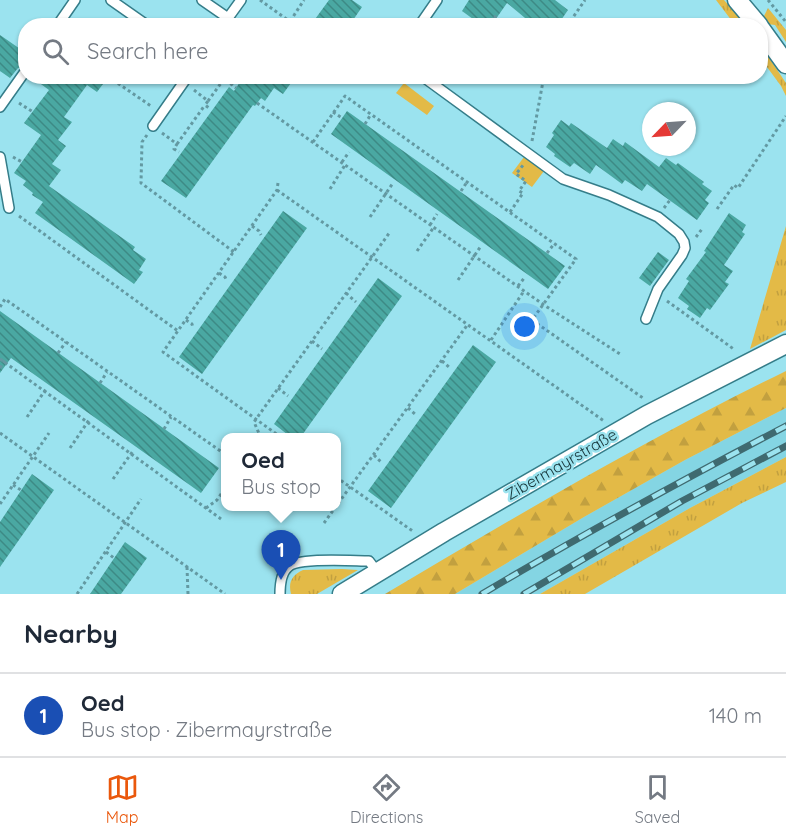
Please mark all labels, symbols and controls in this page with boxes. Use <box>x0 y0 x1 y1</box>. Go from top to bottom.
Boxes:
search box <box>18 18 768 84</box>
icon: search <box>39 35 72 68</box>
text: Search here <box>87 37 208 65</box>
north arrow <box>642 102 696 156</box>
your location <box>510 312 539 341</box>
street label: Zibermayrstraße <box>502 424 620 504</box>
popup <box>221 433 341 511</box>
text: Oed <box>241 446 285 474</box>
text: Bus stop <box>241 474 321 499</box>
pin: 1 <box>262 530 300 580</box>
text: Nearby <box>24 617 118 650</box>
text: Oed <box>81 689 125 717</box>
text: 1 <box>40 703 47 728</box>
text: 140 m <box>709 703 762 728</box>
text: Bus stop · Zibermayrstraße <box>81 717 332 742</box>
tab: Map <box>106 771 139 827</box>
tab: Directions <box>350 771 423 827</box>
tab: Saved <box>635 771 680 827</box>

